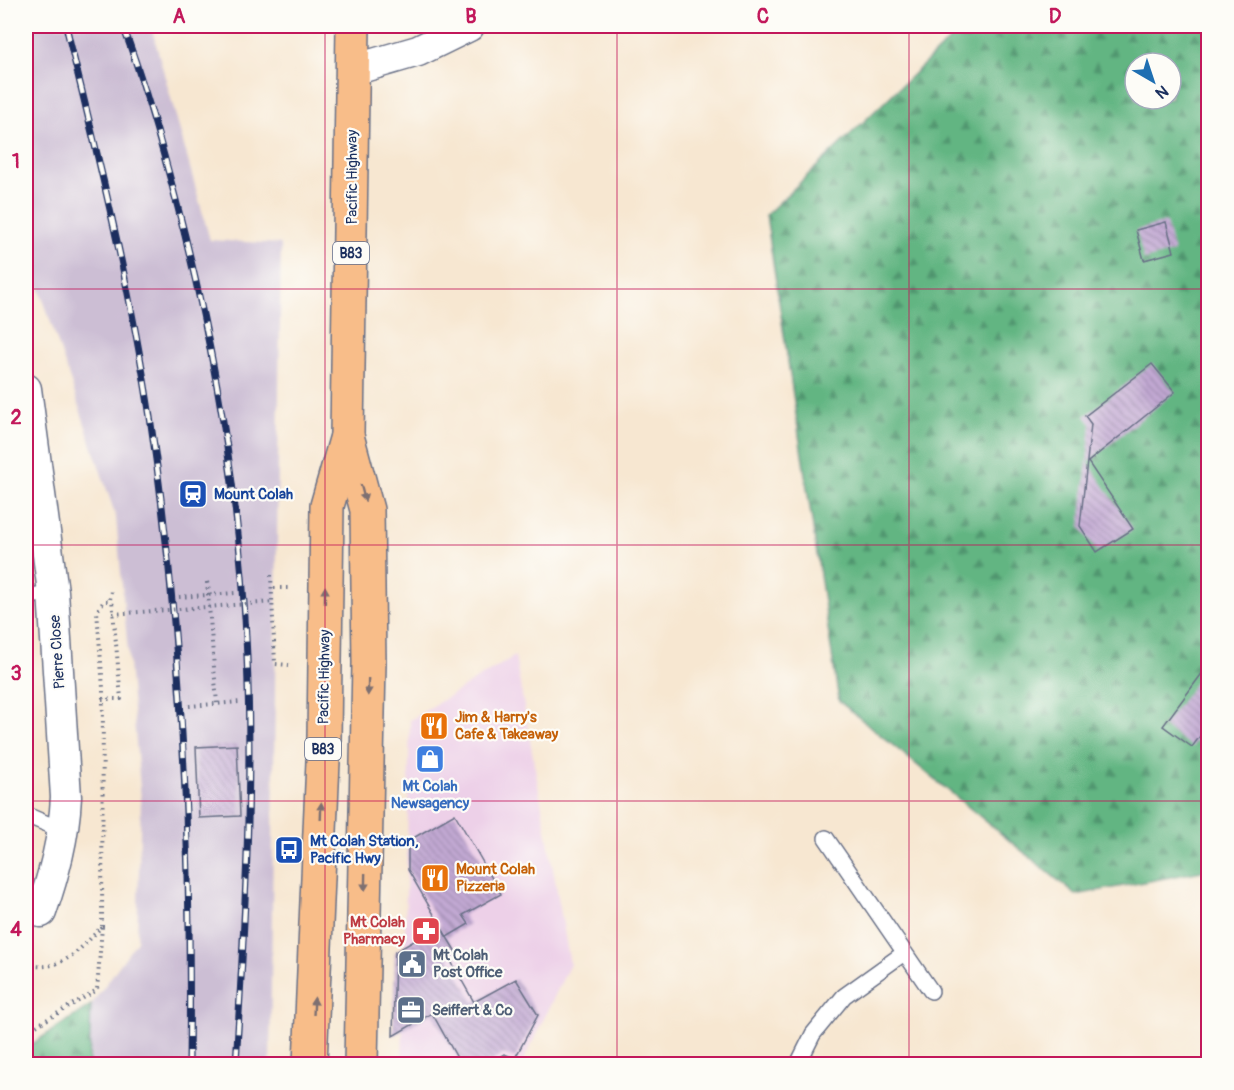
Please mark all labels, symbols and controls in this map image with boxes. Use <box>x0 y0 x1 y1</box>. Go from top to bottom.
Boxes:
text: A <box>173 4 186 29</box>
text: B <box>465 4 477 29</box>
text: C <box>757 4 769 29</box>
text: D <box>1049 4 1062 29</box>
north arrow <box>1123 51 1183 111</box>
text: N <box>1151 81 1172 103</box>
street label: Pacific Highway <box>343 129 362 224</box>
text: 1 <box>12 149 20 174</box>
road number: B83 <box>333 242 369 264</box>
text: 2 <box>10 405 22 430</box>
station icon: Mount Colah <box>177 478 209 510</box>
one-way arrow <box>359 484 368 502</box>
place label: Mount Colah <box>214 485 293 504</box>
one-way arrow <box>320 586 330 605</box>
street label: Pierre Close <box>45 614 70 690</box>
street label: Pacific Highway <box>314 629 335 725</box>
text: 3 <box>10 661 22 686</box>
one-way arrow <box>364 678 373 697</box>
place label: Jim & Harry's Cafe & Takeaway <box>455 708 559 744</box>
restaurant icon: Jim & Harry's Cafe & Takeaway <box>418 710 450 742</box>
road number: B83 <box>305 738 341 760</box>
shop icon: Mt Colah Newsagency <box>414 743 446 775</box>
place label: Mt Colah Newsagency <box>391 777 470 813</box>
one-way arrow <box>317 802 326 821</box>
place label: Mt Colah Station, Pacific Hwy <box>310 832 419 868</box>
bus stop icon: Mt Colah Station, Pacific Hwy <box>273 834 305 866</box>
place label: Mount Colah Pizzeria <box>456 860 535 896</box>
restaurant icon: Mount Colah Pizzeria <box>419 862 451 894</box>
one-way arrow <box>360 873 370 892</box>
place label: Mt Colah Pharmacy <box>343 913 406 949</box>
pharmacy icon: Mt Colah Pharmacy <box>410 915 442 947</box>
text: 4 <box>10 917 22 942</box>
place label: Mt Colah Post Office <box>433 946 503 982</box>
public building icon: Mt Colah Post Office <box>396 948 428 980</box>
office icon: Seiffert & Co <box>395 994 427 1026</box>
one-way arrow <box>309 997 318 1016</box>
place label: Seiffert & Co <box>432 1001 513 1020</box>

